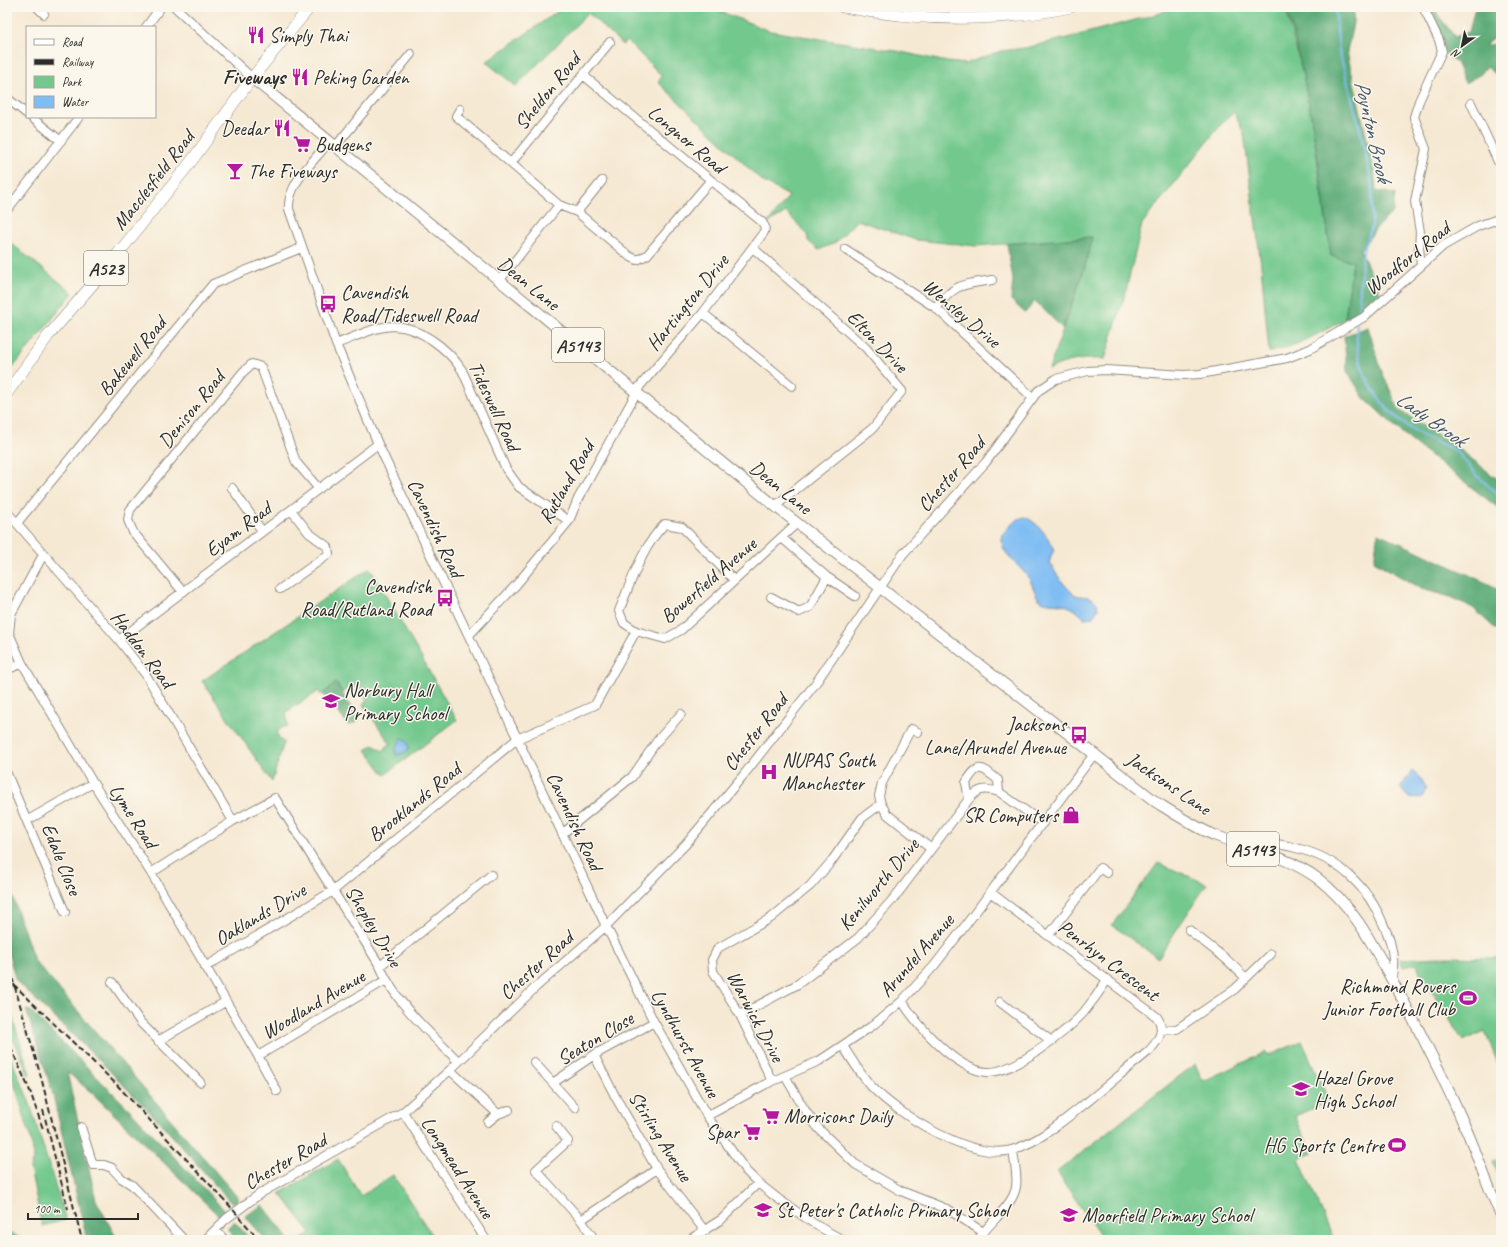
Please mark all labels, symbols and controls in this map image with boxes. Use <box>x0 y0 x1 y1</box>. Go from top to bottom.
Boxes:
place label: Simply Thai <box>269 23 350 48</box>
restaurant icon: Simply Thai <box>246 25 266 45</box>
legend <box>26 26 156 118</box>
north arrow <box>1442 26 1482 66</box>
text: Road <box>62 34 84 50</box>
street label: Sheldon Road <box>509 45 588 135</box>
text: N <box>1448 45 1463 62</box>
text: Railway <box>62 54 94 70</box>
district label: Fiveways <box>223 64 288 90</box>
place label: Peking Garden <box>313 65 410 90</box>
restaurant icon: Peking Garden <box>290 67 310 87</box>
text: Park <box>62 74 83 90</box>
water label: Poynton Brook <box>1349 78 1398 188</box>
text: Water <box>62 94 90 110</box>
street label: Longnor Road <box>643 100 733 181</box>
place label: Deedar <box>221 116 271 141</box>
restaurant icon: Deedar <box>272 118 292 138</box>
street label: Macclesfield Road <box>107 123 202 235</box>
place label: Budgens <box>315 132 372 157</box>
supermarket icon: Budgens <box>292 134 312 154</box>
place label: The Fiveways <box>248 159 339 184</box>
bar icon: The Fiveways <box>225 161 245 181</box>
street label: Woodford Road <box>1360 214 1458 300</box>
street label: Hartington Drive <box>641 248 735 356</box>
road number: A523 <box>84 251 128 285</box>
street label: Dean Lane <box>493 251 566 317</box>
street label: Wensley Drive <box>918 274 1007 354</box>
place label: Cavendish Road/Tideswell Road <box>341 280 480 328</box>
bus stop icon: Cavendish Road/Tideswell Road <box>318 294 338 314</box>
street label: Elton Drive <box>842 305 915 379</box>
street label: Bakewell Road <box>93 309 174 401</box>
road number: A5143 <box>552 328 604 362</box>
street label: Tideswell Road <box>463 357 527 458</box>
street label: Denison Road <box>153 363 232 453</box>
water label: Lady Brook <box>1391 386 1474 454</box>
street label: Chester Road <box>912 429 993 517</box>
street label: Rutland Road <box>533 434 602 528</box>
street label: Dean Lane <box>745 455 818 521</box>
street label: Cavendish Road <box>402 475 471 584</box>
street label: Eyam Road <box>200 495 279 562</box>
street label: Bowerfield Avenue <box>655 531 763 629</box>
place label: Cavendish Road/Rutland Road <box>300 574 435 622</box>
bus stop icon: Cavendish Road/Rutland Road <box>435 588 455 608</box>
street label: Haddon Road <box>105 606 182 696</box>
place label: Norbury Hall Primary School <box>344 678 450 726</box>
street label: Chester Road <box>717 686 795 776</box>
school or university icon: Norbury Hall Primary School <box>321 691 341 711</box>
place label: Jacksons Lane/Arundel Avenue <box>925 712 1068 760</box>
bus stop icon: Jacksons Lane/Arundel Avenue <box>1069 725 1089 745</box>
street label: Jacksons Lane <box>1121 746 1217 821</box>
place label: NUPAS South Manchester <box>782 748 877 796</box>
street label: Brooklands Road <box>363 755 468 848</box>
hospital icon: NUPAS South Manchester <box>759 762 779 782</box>
street label: Cavendish Road <box>541 768 610 877</box>
street label: Lyme Road <box>104 779 165 856</box>
place label: SR Computers <box>963 803 1060 828</box>
shop icon: SR Computers <box>1061 805 1081 825</box>
street label: Edale Close <box>36 820 88 900</box>
street label: Kenilworth Drive <box>833 832 925 936</box>
road number: A5143 <box>1227 832 1279 866</box>
street label: Oaklands Drive <box>210 877 312 951</box>
street label: Shepley Drive <box>340 881 408 973</box>
street label: Arundel Avenue <box>873 907 960 1002</box>
street label: Penrhyn Crescent <box>1053 914 1166 1008</box>
street label: Chester Road <box>494 923 581 1005</box>
street label: Woodland Avenue <box>257 963 371 1045</box>
street label: Warwick Drive <box>721 966 791 1067</box>
place label: Richmond Rovers Junior Football Club <box>1322 974 1457 1022</box>
street label: Lyndhurst Avenue <box>646 985 726 1103</box>
sports icon: Richmond Rovers Junior Football Club <box>1458 988 1478 1008</box>
street label: Seaton Close <box>553 1005 639 1071</box>
place label: Hazel Grove High School <box>1314 1066 1398 1114</box>
school or university icon: Hazel Grove High School <box>1291 1079 1311 1099</box>
street label: Stirling Avenue <box>623 1087 699 1187</box>
place label: Morrisons Daily <box>784 1104 895 1129</box>
supermarket icon: Morrisons Daily <box>761 1106 781 1126</box>
street label: Longmead Avenue <box>415 1112 501 1224</box>
place label: Spar <box>706 1120 741 1145</box>
supermarket icon: Spar <box>742 1122 762 1142</box>
street label: Chester Road <box>239 1126 334 1195</box>
place label: HG Sports Centre <box>1264 1133 1385 1158</box>
sports icon: HG Sports Centre <box>1387 1135 1407 1155</box>
scale bar <box>28 1195 138 1221</box>
place label: St Peter's Catholic Primary School <box>776 1198 1012 1223</box>
school or university icon: St Peter's Catholic Primary School <box>753 1200 773 1220</box>
text: 100 m <box>34 1201 61 1217</box>
place label: Moorfield Primary School <box>1082 1203 1256 1228</box>
school or university icon: Moorfield Primary School <box>1059 1205 1079 1225</box>

